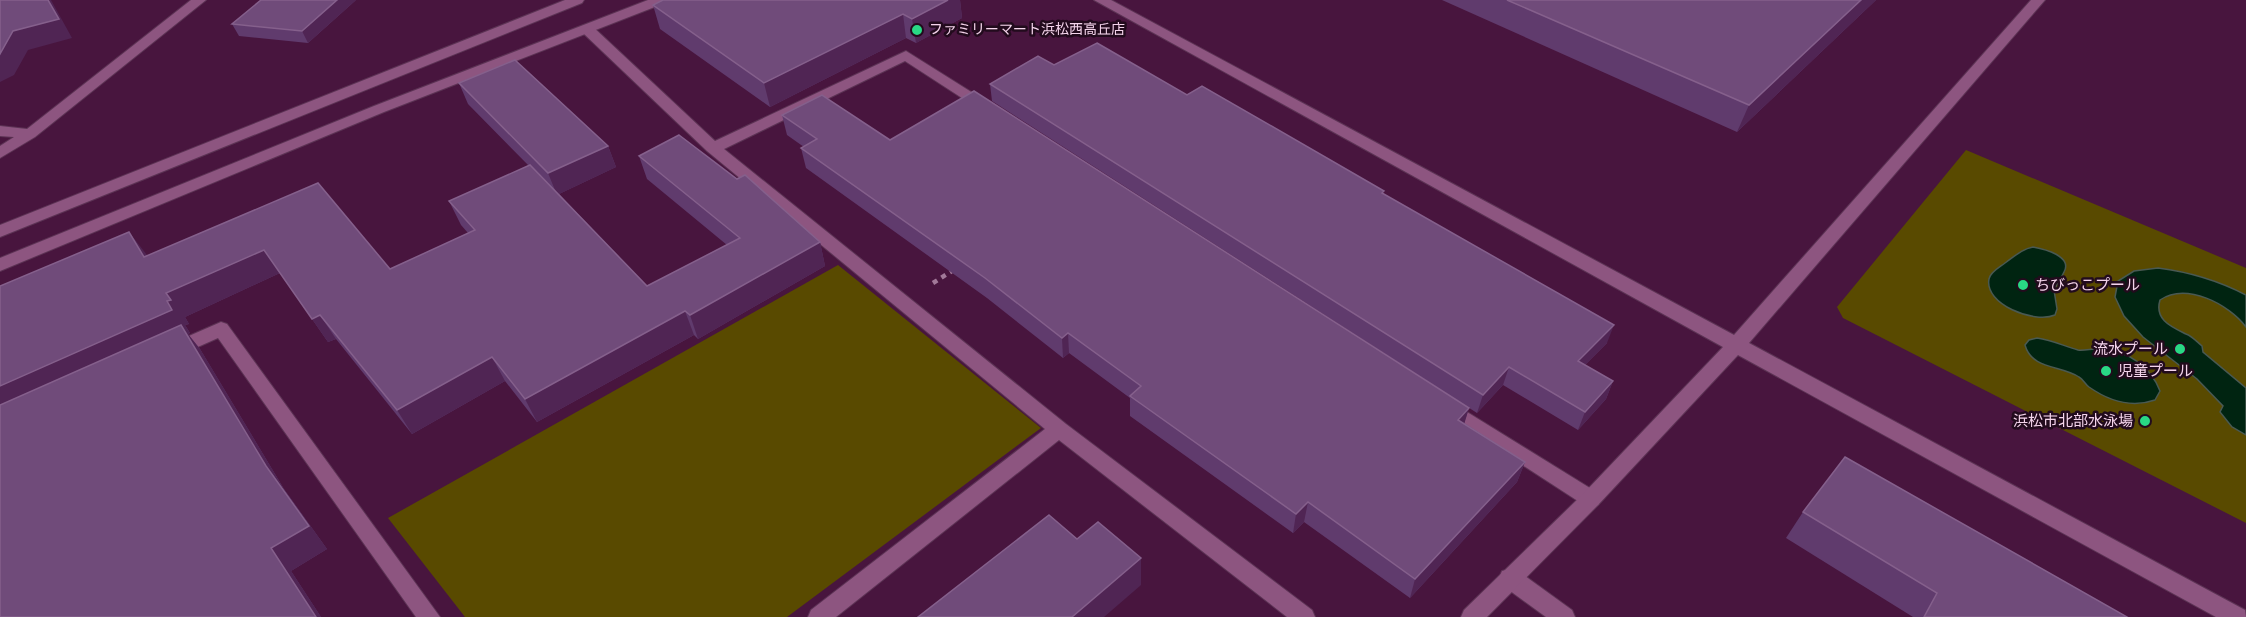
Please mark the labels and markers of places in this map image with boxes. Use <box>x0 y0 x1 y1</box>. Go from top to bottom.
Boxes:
place label: ファミリーマート浜松西高丘店 <box>929 20 1125 40</box>
marker: ファミリーマート浜松西高丘店 <box>910 23 924 37</box>
place label: ちびっこプール <box>2035 275 2140 296</box>
marker: ちびっこプール <box>2016 278 2030 292</box>
place label: 流水プール <box>2093 339 2168 360</box>
marker: 流水プール <box>2173 342 2187 356</box>
place label: 児童プール <box>2118 361 2193 382</box>
marker: 児童プール <box>2099 364 2113 378</box>
place label: 浜松市北部水泳場 <box>2013 411 2133 432</box>
marker: 浜松市北部水泳場 <box>2138 414 2152 428</box>

